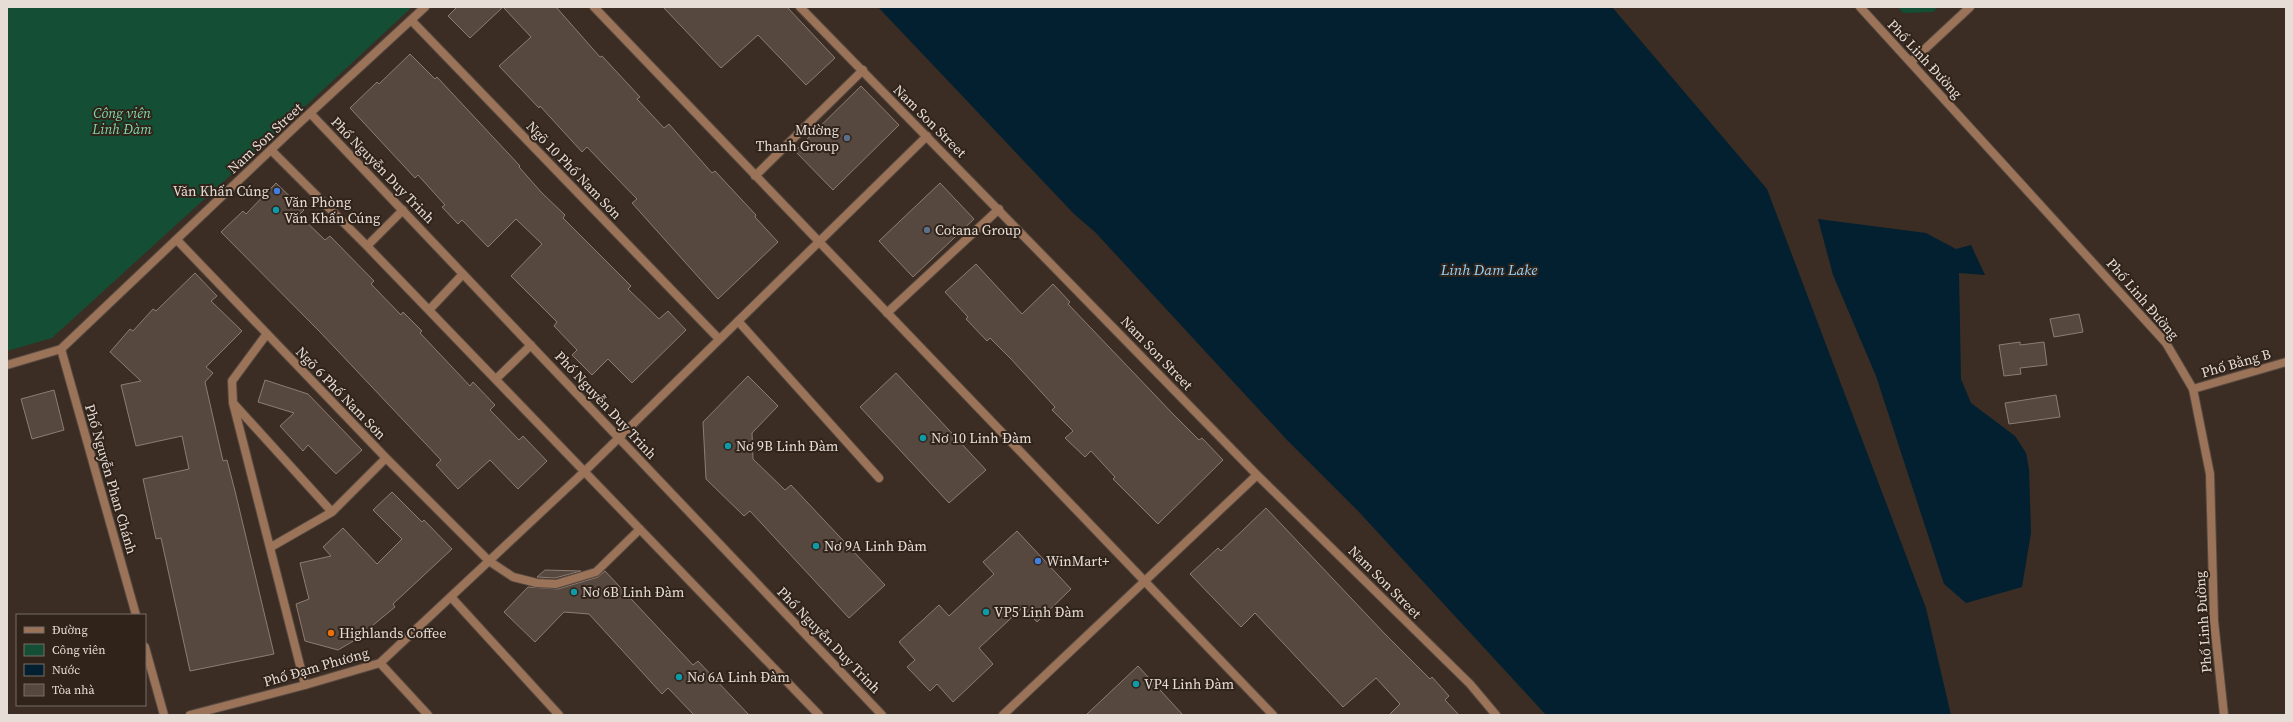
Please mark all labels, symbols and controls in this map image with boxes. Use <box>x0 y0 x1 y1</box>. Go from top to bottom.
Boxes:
street label: Phố Linh Đường <box>1883 15 1967 103</box>
street label: Nam Son Street <box>889 80 971 162</box>
street label: Nam Son Street <box>223 98 307 178</box>
park label: Công viên Linh Đàm <box>91 103 152 139</box>
street label: Phố Nguyễn Duy Trinh <box>327 112 439 228</box>
street label: Ngõ 10 Phố Nam Sơn <box>522 117 626 224</box>
place label: Mường Thanh Group <box>756 120 839 156</box>
marker: Mường Thanh Group <box>842 133 852 143</box>
place label: Văn Khấn Cúng <box>173 181 269 201</box>
marker: Văn Khấn Cúng <box>272 186 282 196</box>
place label: Văn Phòng Văn Khấn Cúng <box>284 192 380 228</box>
marker: Văn Phòng Văn Khấn Cúng <box>271 205 281 215</box>
place label: Cotana Group <box>935 220 1021 240</box>
marker: Cotana Group <box>922 225 932 235</box>
street label: Phố Linh Đường <box>2102 254 2184 344</box>
water label: Linh Dam Lake <box>1440 259 1537 280</box>
street label: Nam Son Street <box>1117 312 1198 395</box>
street label: Ngõ 6 Phố Nam Sơn <box>291 342 391 444</box>
street label: Phố Bằng B <box>2199 344 2273 382</box>
street label: Phố Nguyễn Duy Trinh <box>550 346 662 464</box>
street label: Phố Nguyễn Phan Chánh <box>80 402 142 556</box>
place label: Nơ 10 Linh Đàm <box>931 428 1032 448</box>
marker: Nơ 10 Linh Đàm <box>918 433 928 443</box>
place label: Nơ 9B Linh Đàm <box>736 436 839 456</box>
marker: Nơ 9B Linh Đàm <box>723 441 733 451</box>
place label: Nơ 9A Linh Đàm <box>824 536 927 556</box>
marker: Nơ 9A Linh Đàm <box>811 541 821 551</box>
street label: Nam Son Street <box>1344 541 1426 623</box>
place label: WinMart+ <box>1046 551 1110 571</box>
marker: WinMart+ <box>1033 556 1043 566</box>
street label: Phố Linh Đường <box>2189 571 2217 673</box>
place label: Nơ 6B Linh Đàm <box>582 582 685 602</box>
street label: Phố Nguyễn Duy Trinh <box>773 582 885 698</box>
marker: Nơ 6B Linh Đàm <box>569 587 579 597</box>
place label: VP5 Linh Đàm <box>994 602 1085 622</box>
marker: VP5 Linh Đàm <box>981 607 991 617</box>
legend <box>16 614 146 706</box>
text: Đường <box>52 622 88 638</box>
place label: Highlands Coffee <box>339 623 446 643</box>
marker: Highlands Coffee <box>326 628 336 638</box>
text: Công viên <box>52 642 105 658</box>
street label: Phố Đạm Phương <box>261 642 371 692</box>
text: Nước <box>52 662 80 678</box>
place label: Nơ 6A Linh Đàm <box>687 667 790 687</box>
marker: Nơ 6A Linh Đàm <box>674 672 684 682</box>
place label: VP4 Linh Đàm <box>1144 674 1235 694</box>
marker: VP4 Linh Đàm <box>1131 679 1141 689</box>
text: Tòa nhà <box>52 682 95 698</box>

